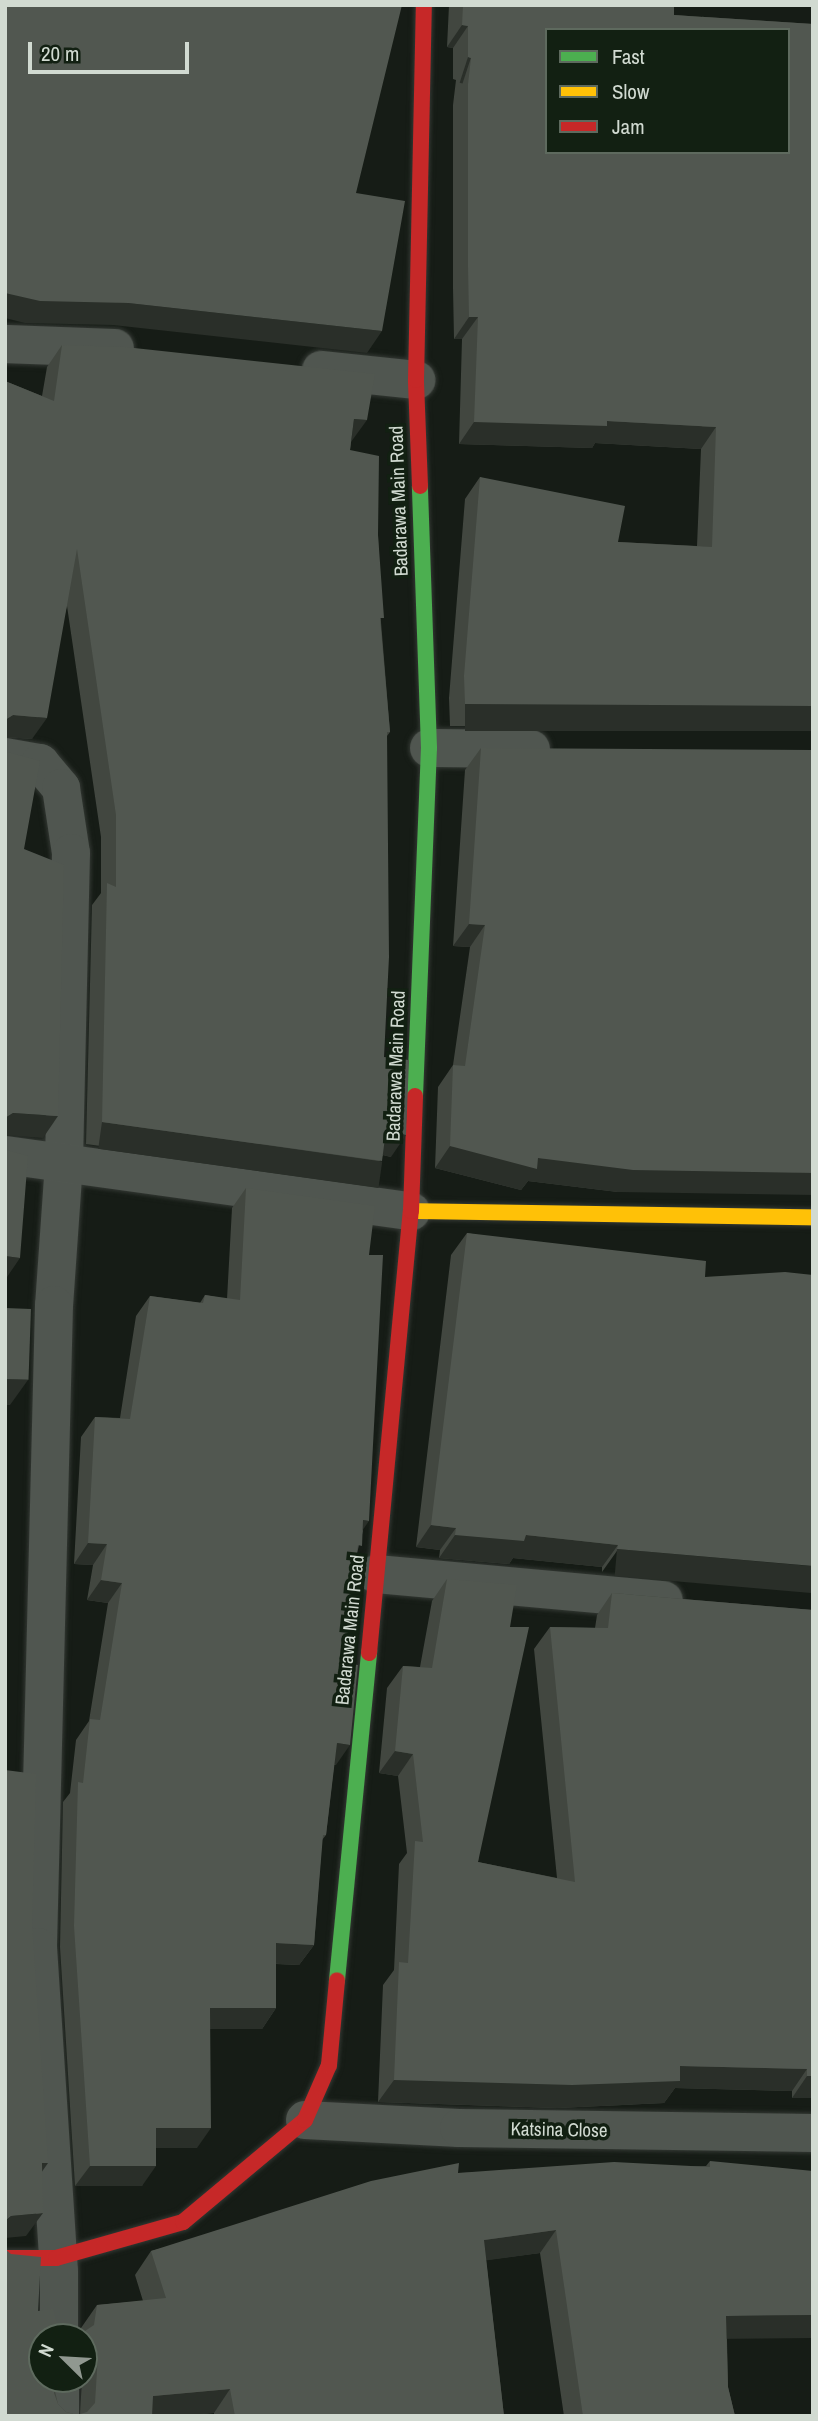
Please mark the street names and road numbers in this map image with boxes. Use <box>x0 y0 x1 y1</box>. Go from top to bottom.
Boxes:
street label: Badarawa Main Road <box>385 425 413 577</box>
street label: Badarawa Main Road <box>382 990 410 1142</box>
street label: Badarawa Main Road <box>331 1554 369 1706</box>
street label: Katsina Close <box>510 2118 608 2142</box>

